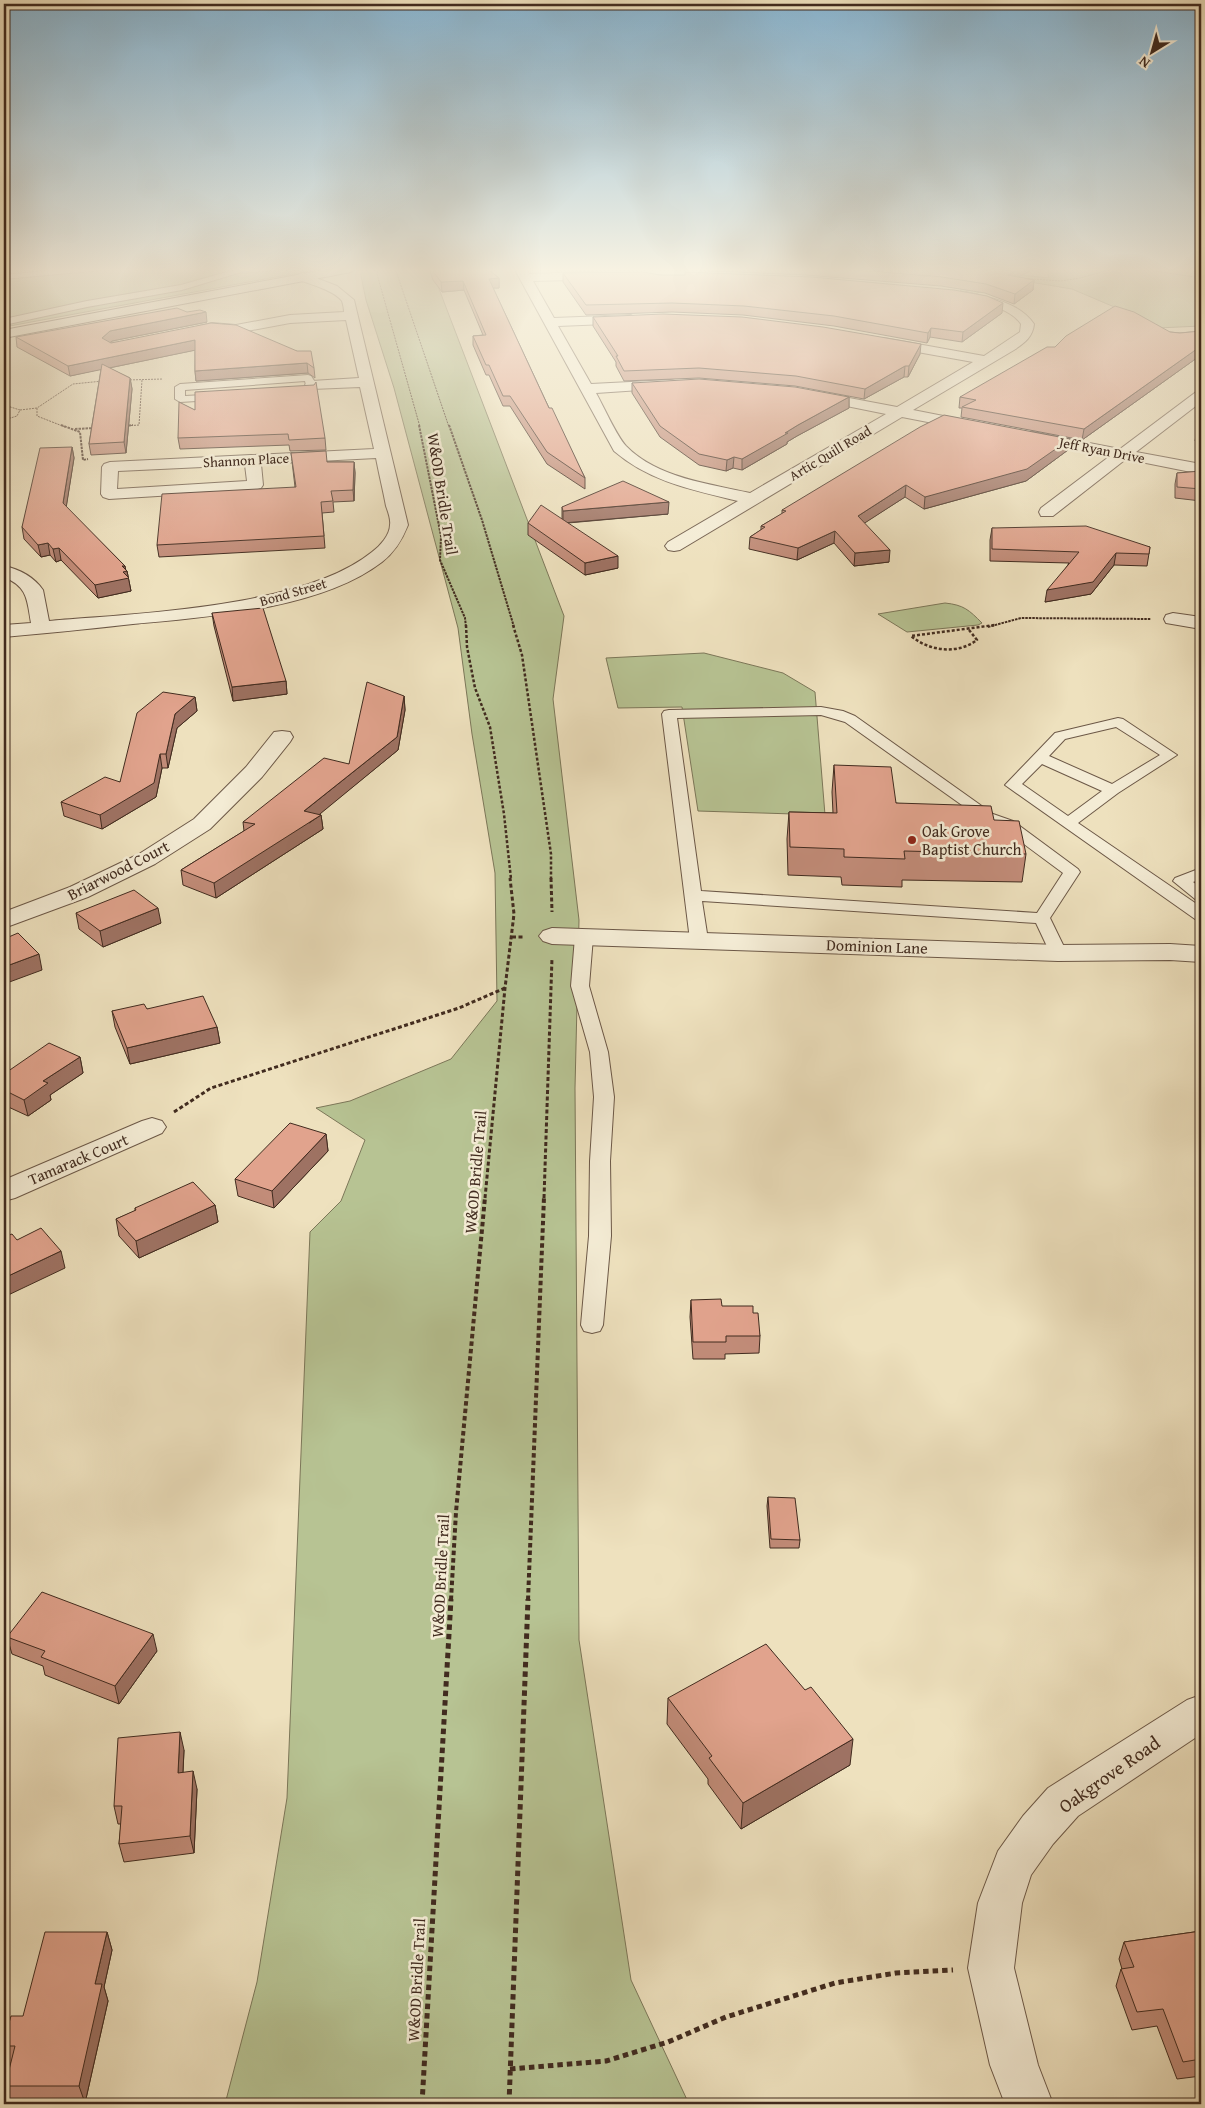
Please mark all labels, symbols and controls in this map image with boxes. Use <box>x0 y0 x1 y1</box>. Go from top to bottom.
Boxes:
north arrow <box>1128 28 1178 78</box>
text: N <box>1134 51 1154 73</box>
street label: Artic Quill Road <box>785 420 875 485</box>
street label: W&OD Bridle Trail <box>421 431 465 557</box>
street label: Jeff Ryan Drive <box>1056 432 1147 468</box>
street label: Shannon Place <box>203 448 290 472</box>
street label: Bond Street <box>257 573 329 611</box>
place label: Oak Grove Baptist Church <box>922 819 1021 861</box>
street label: Briarwood Court <box>63 834 173 906</box>
marker: Oak Grove Baptist Church <box>906 834 918 846</box>
street label: Dominion Lane <box>826 932 928 960</box>
street label: W&OD Bridle Trail <box>458 1109 492 1235</box>
street label: Tamarack Court <box>24 1127 132 1191</box>
street label: W&OD Bridle Trail <box>425 1513 455 1638</box>
street label: Oakgrove Road <box>1052 1728 1166 1819</box>
street label: W&OD Bridle Trail <box>401 1917 431 2042</box>

